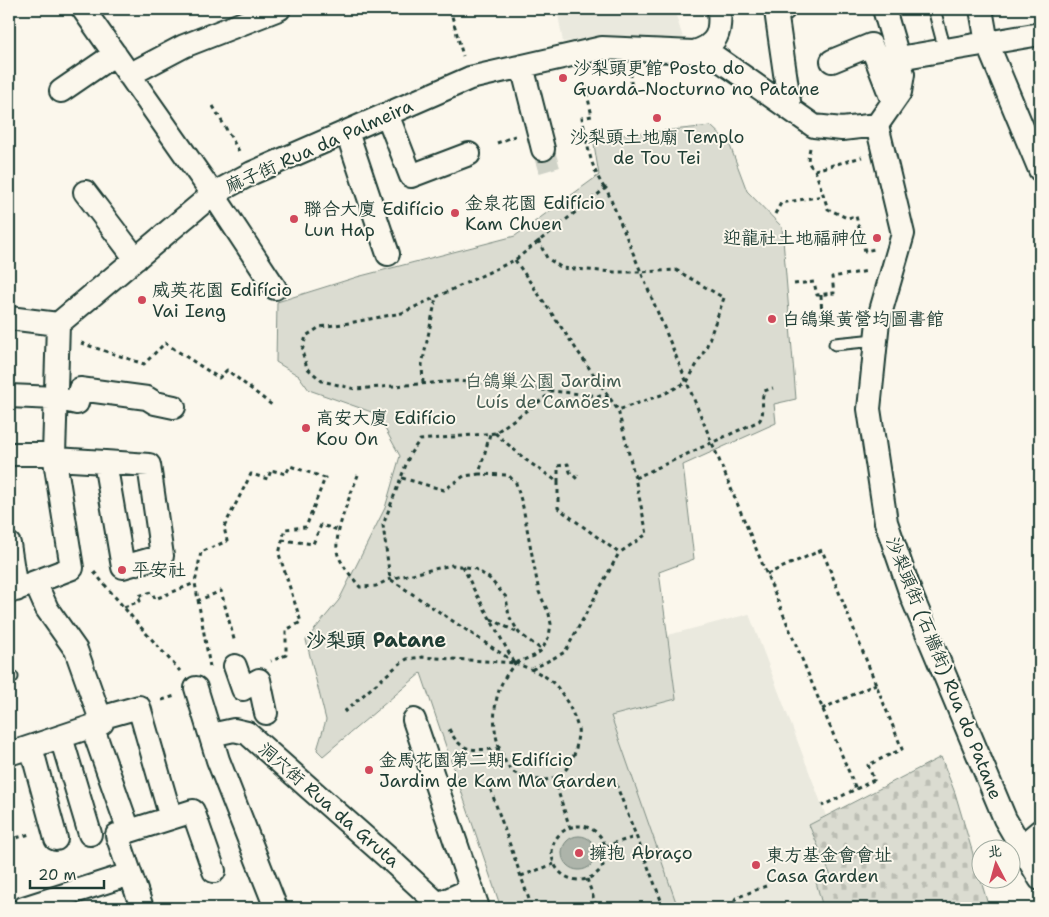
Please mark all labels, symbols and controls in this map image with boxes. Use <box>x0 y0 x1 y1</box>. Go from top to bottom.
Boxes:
place label: 沙梨頭更館 Posto do Guarda-Nocturno no Patane <box>573 56 820 101</box>
marker: 沙梨頭更館 Posto do Guarda-Nocturno no Patane <box>557 72 569 84</box>
street label: 麻子街 Rua da Palmeira <box>221 94 417 198</box>
marker: 沙梨頭土地廟 Templo de Tou Tei <box>651 112 663 124</box>
place label: 沙梨頭土地廟 Templo de Tou Tei <box>570 125 744 170</box>
place label: 金泉花園 Edifício Kam Chuen <box>465 191 605 236</box>
place label: 聯合大廈 Edifício Lun Hap <box>304 197 444 242</box>
marker: 金泉花園 Edifício Kam Chuen <box>449 207 461 219</box>
marker: 聯合大廈 Edifício Lun Hap <box>288 213 300 225</box>
place label: 迎龍社土地福神位 <box>723 226 867 250</box>
marker: 迎龍社土地福神位 <box>871 232 883 244</box>
place label: 威英花園 Edifício Vai Ieng <box>152 278 292 323</box>
marker: 威英花園 Edifício Vai Ieng <box>136 294 148 306</box>
place label: 白鴿巢黃營均圖書館 <box>782 307 944 331</box>
marker: 白鴿巢黃營均圖書館 <box>766 313 778 325</box>
park label: 白鴿巢公園 Jardim Luís de Camões <box>464 369 622 414</box>
place label: 高安大廈 Edifício Kou On <box>316 406 456 451</box>
marker: 高安大廈 Edifício Kou On <box>300 422 312 434</box>
street label: 沙梨頭街 (石牆街) Rua do Patane <box>880 533 1008 803</box>
place label: 平安社 <box>132 558 186 582</box>
marker: 平安社 <box>116 564 128 576</box>
district label: 沙梨頭 Patane <box>306 627 446 653</box>
street label: 洞穴街 Rua da Gruta <box>254 737 404 873</box>
place label: 金馬花園第二期 Edifício Jardim de Kam Ma Garden <box>379 748 617 793</box>
marker: 金馬花園第二期 Edifício Jardim de Kam Ma Garden <box>363 764 375 776</box>
north arrow <box>972 840 1022 890</box>
place label: 擁抱 Abraço <box>589 841 693 865</box>
text: 北 <box>987 841 1003 861</box>
place label: 東方基金會會址 Casa Garden <box>766 843 892 888</box>
marker: 擁抱 Abraço <box>573 847 585 859</box>
scale bar <box>30 857 104 889</box>
marker: 東方基金會會址 Casa Garden <box>750 859 762 871</box>
text: 20 m <box>38 865 77 885</box>

